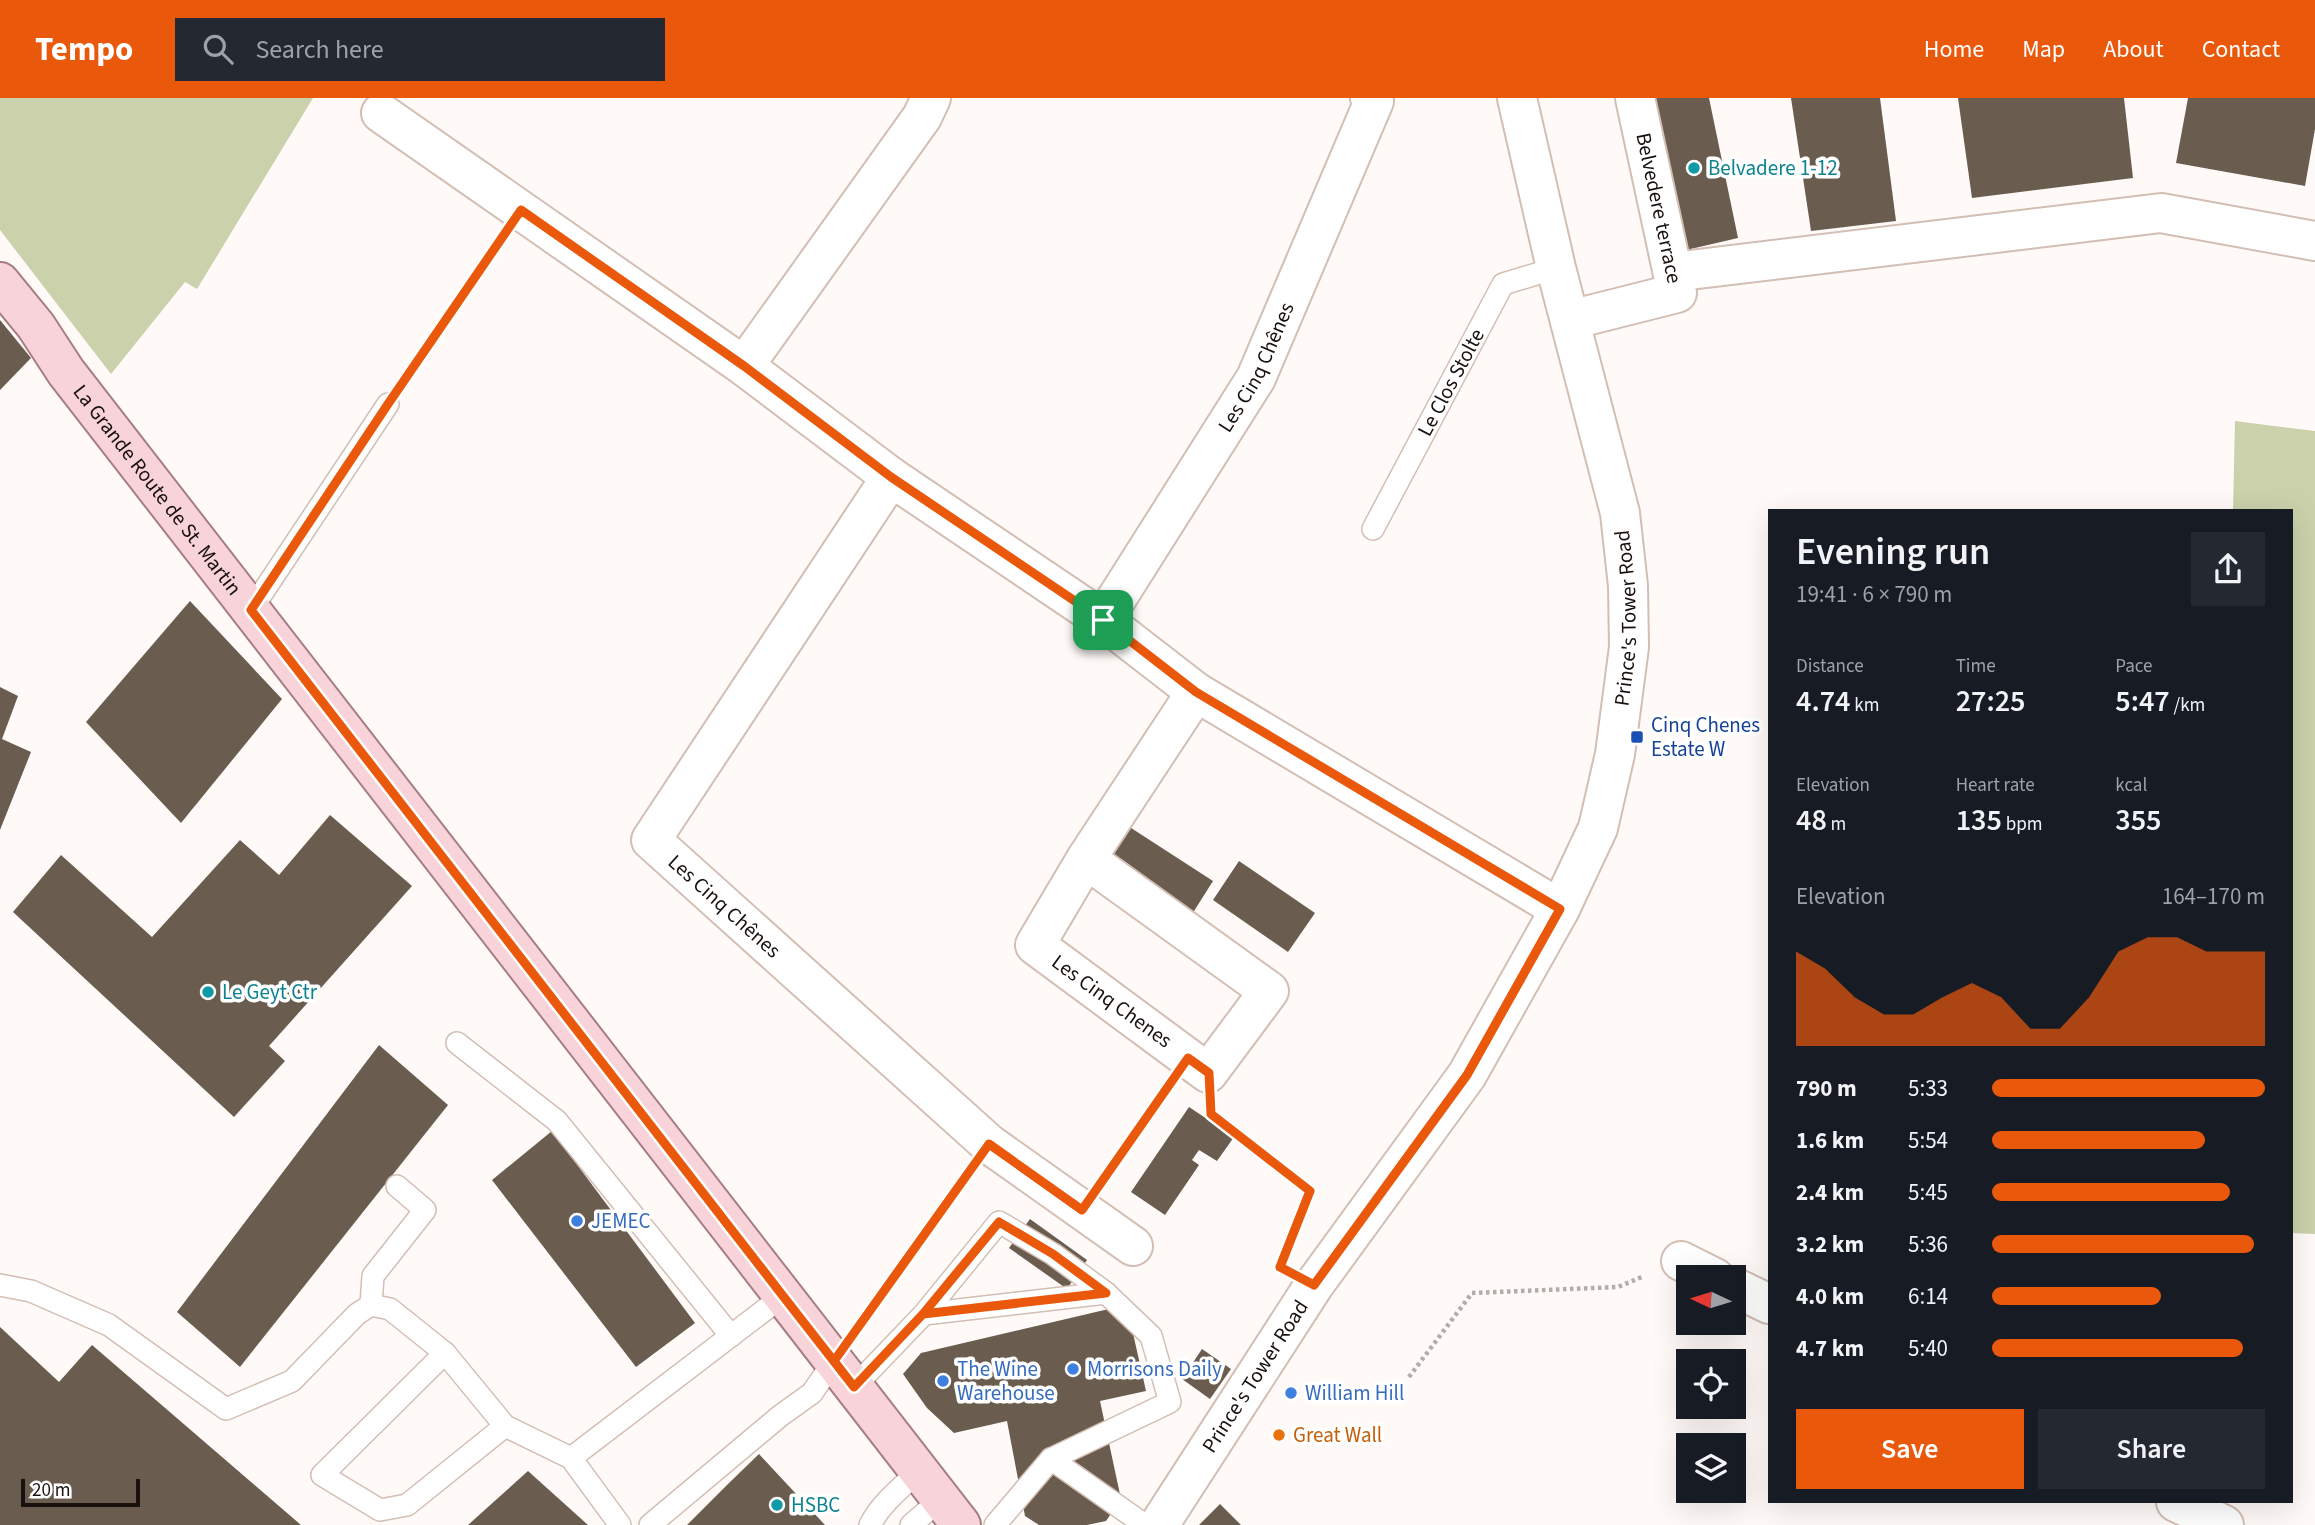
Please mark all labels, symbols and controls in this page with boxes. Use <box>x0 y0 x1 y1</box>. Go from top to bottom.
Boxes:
search box <box>175 18 665 81</box>
text: Tempo <box>35 26 133 73</box>
icon: search <box>199 30 237 68</box>
text: Search here <box>255 31 384 68</box>
text: Home <box>1924 32 1984 67</box>
text: Map <box>2022 32 2065 67</box>
text: About <box>2103 32 2164 67</box>
text: Contact <box>2202 32 2280 67</box>
street label: Belvedere terrace <box>1628 130 1690 286</box>
place label: Belvadere 1-12 <box>1708 153 1838 183</box>
marker: Belvadere 1-12 <box>1686 160 1702 176</box>
street label: Les Cinq Chênes <box>1210 297 1302 438</box>
street label: Le Clos Stolte <box>1410 323 1492 441</box>
street label: La Grande Route de St. Martin <box>66 378 249 602</box>
text: Evening run <box>1796 525 1990 579</box>
street label: Prince's Tower Road <box>1606 529 1644 708</box>
button: share <box>2191 532 2265 606</box>
text: 19:41 · 6 × 790 m <box>1796 578 1952 611</box>
pin <box>1073 590 1133 650</box>
icon: arrive <box>1084 601 1122 639</box>
text: Distance <box>1796 653 1864 680</box>
text: Time <box>1956 653 1996 680</box>
text: Pace <box>2115 653 2153 680</box>
text: 4.74 <box>1796 680 1850 723</box>
text: 27:25 <box>1956 680 2025 723</box>
text: 5:47 <box>2115 680 2170 723</box>
text: km <box>1850 692 1879 719</box>
text: /km <box>2170 692 2205 719</box>
place label: Cinq Chenes Estate W <box>1651 710 1760 764</box>
marker: Cinq Chenes Estate W <box>1629 729 1645 745</box>
text: Elevation <box>1796 772 1870 799</box>
text: Heart rate <box>1956 772 2035 799</box>
text: kcal <box>2115 772 2147 799</box>
text: 48 <box>1796 799 1827 842</box>
text: 135 <box>1956 799 2002 842</box>
text: 355 <box>2115 799 2162 842</box>
text: m <box>1827 811 1846 838</box>
text: bpm <box>2002 811 2042 838</box>
street label: Les Cinq Chênes <box>661 847 788 965</box>
text: Elevation <box>1796 880 1886 913</box>
text: 164–170 m <box>2162 880 2265 913</box>
street label: Les Cinq Chenes <box>1046 947 1179 1055</box>
place label: Le Geyt Ctr <box>222 977 318 1007</box>
marker: Le Geyt Ctr <box>200 984 216 1000</box>
text: 790 m <box>1796 1072 1857 1105</box>
text: 5:33 <box>1908 1072 1948 1105</box>
text: 1.6 km <box>1796 1124 1864 1157</box>
text: 5:54 <box>1908 1124 1948 1157</box>
text: 2.4 km <box>1796 1176 1864 1209</box>
text: 5:45 <box>1908 1176 1948 1209</box>
place label: JEMEC <box>591 1206 650 1236</box>
marker: JEMEC <box>569 1213 585 1229</box>
text: 3.2 km <box>1796 1228 1864 1261</box>
text: 5:36 <box>1908 1228 1948 1261</box>
north arrow <box>1676 1265 1746 1335</box>
map controls <box>1676 1265 1746 1503</box>
text: 4.0 km <box>1796 1280 1864 1313</box>
text: 6:14 <box>1908 1280 1948 1313</box>
street label: Prince's Tower Road <box>1195 1294 1316 1459</box>
text: 4.7 km <box>1796 1332 1864 1365</box>
text: 5:40 <box>1908 1332 1948 1365</box>
button: locate <box>1676 1349 1746 1419</box>
place label: The Wine Warehouse <box>957 1354 1055 1408</box>
place label: Morrisons Daily <box>1087 1354 1222 1384</box>
marker: Morrisons Daily <box>1065 1361 1081 1377</box>
marker: The Wine Warehouse <box>935 1373 951 1389</box>
place label: William Hill <box>1305 1378 1404 1408</box>
marker: William Hill <box>1283 1385 1299 1401</box>
button: Save <box>1796 1409 2024 1489</box>
button: Share <box>2038 1409 2265 1489</box>
place label: Great Wall <box>1293 1420 1382 1450</box>
marker: Great Wall <box>1271 1427 1287 1443</box>
button: layers <box>1676 1433 1746 1503</box>
scale bar <box>21 1476 140 1508</box>
text: 20 m <box>32 1477 70 1504</box>
place label: HSBC <box>791 1490 840 1520</box>
marker: HSBC <box>769 1497 785 1513</box>

